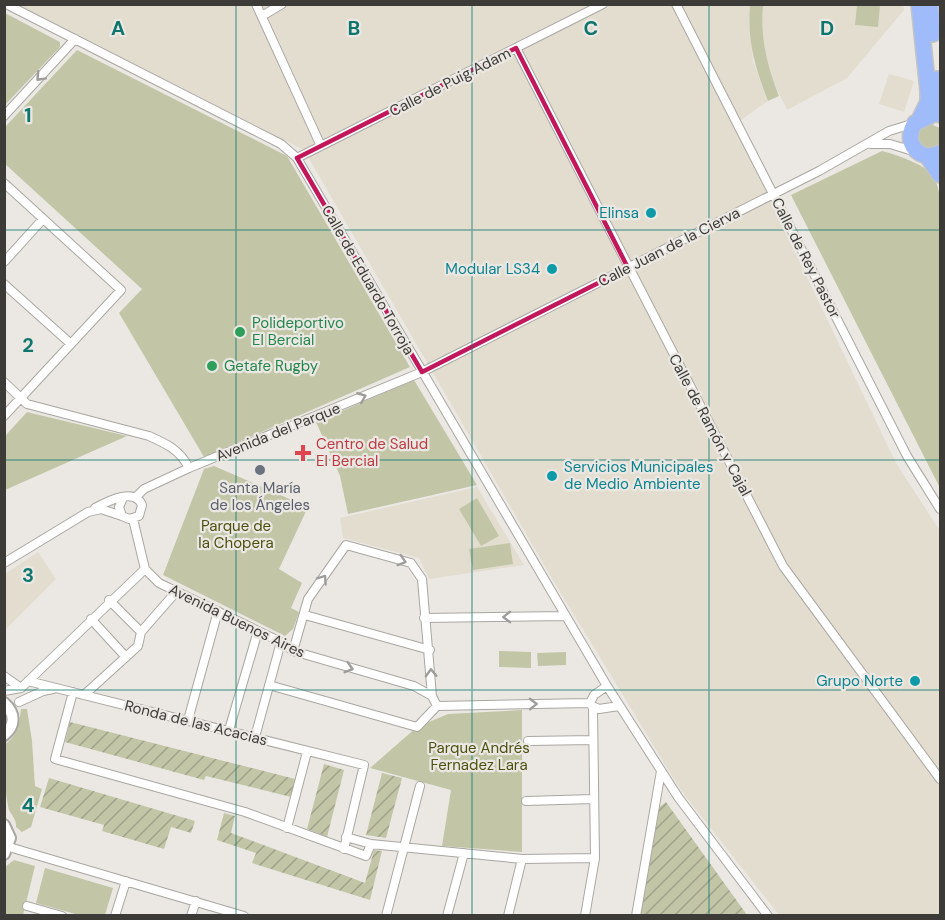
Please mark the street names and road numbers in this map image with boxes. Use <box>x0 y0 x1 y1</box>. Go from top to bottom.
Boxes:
street label: Calle de Puig Adam <box>386 43 514 121</box>
street label: Calle de Rey Pastor <box>767 194 845 322</box>
street label: Calle de Eduardo Torroja <box>317 202 419 358</box>
street label: Calle Juan de la Cierva <box>595 203 743 291</box>
street label: Calle de Ramón y Cajal <box>664 350 756 500</box>
street label: Avenida del Parque <box>213 398 343 466</box>
street label: Avenida Buenos Aires <box>166 579 308 663</box>
street label: Ronda de las Acacias <box>122 696 270 750</box>

